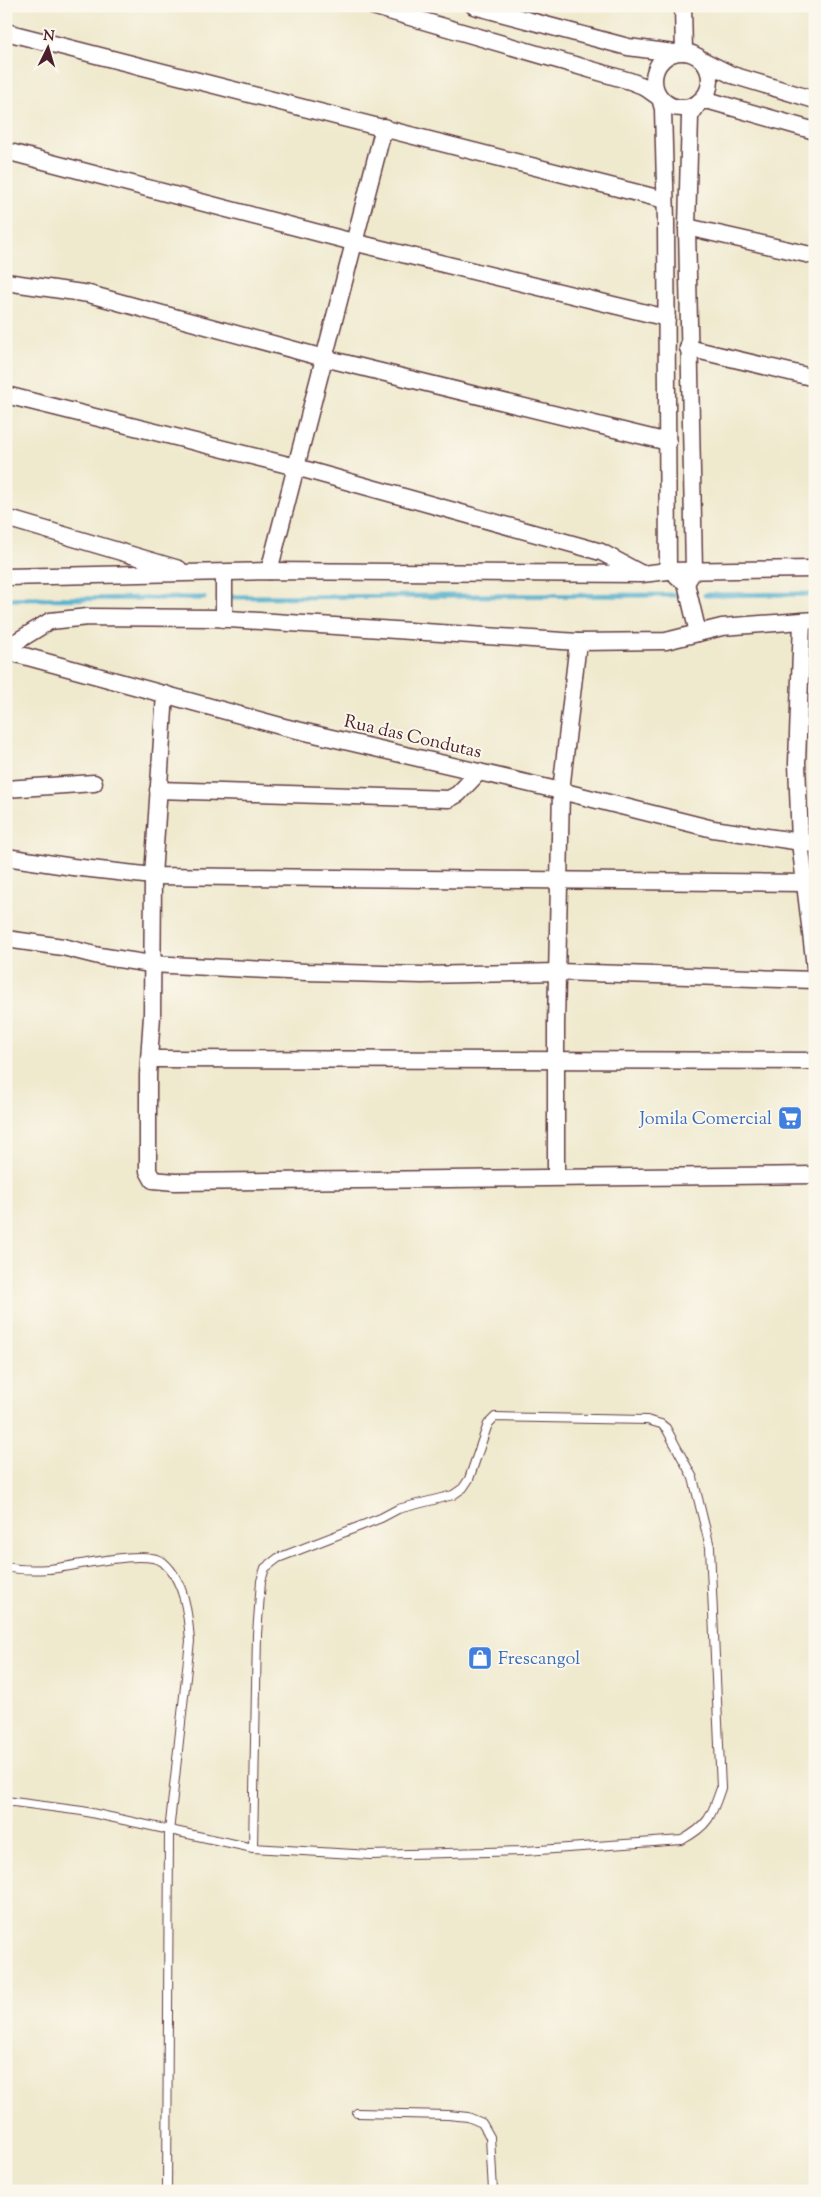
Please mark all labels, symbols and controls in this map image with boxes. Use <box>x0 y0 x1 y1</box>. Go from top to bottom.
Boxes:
north arrow <box>22 22 72 72</box>
text: N <box>43 27 55 47</box>
street label: Rua das Condutas <box>341 709 484 766</box>
supermarket icon: Jomila Comercial <box>777 1105 803 1131</box>
place label: Jomila Comercial <box>639 1107 772 1133</box>
shop icon: Frescangol <box>467 1645 493 1671</box>
place label: Frescangol <box>498 1647 580 1673</box>

